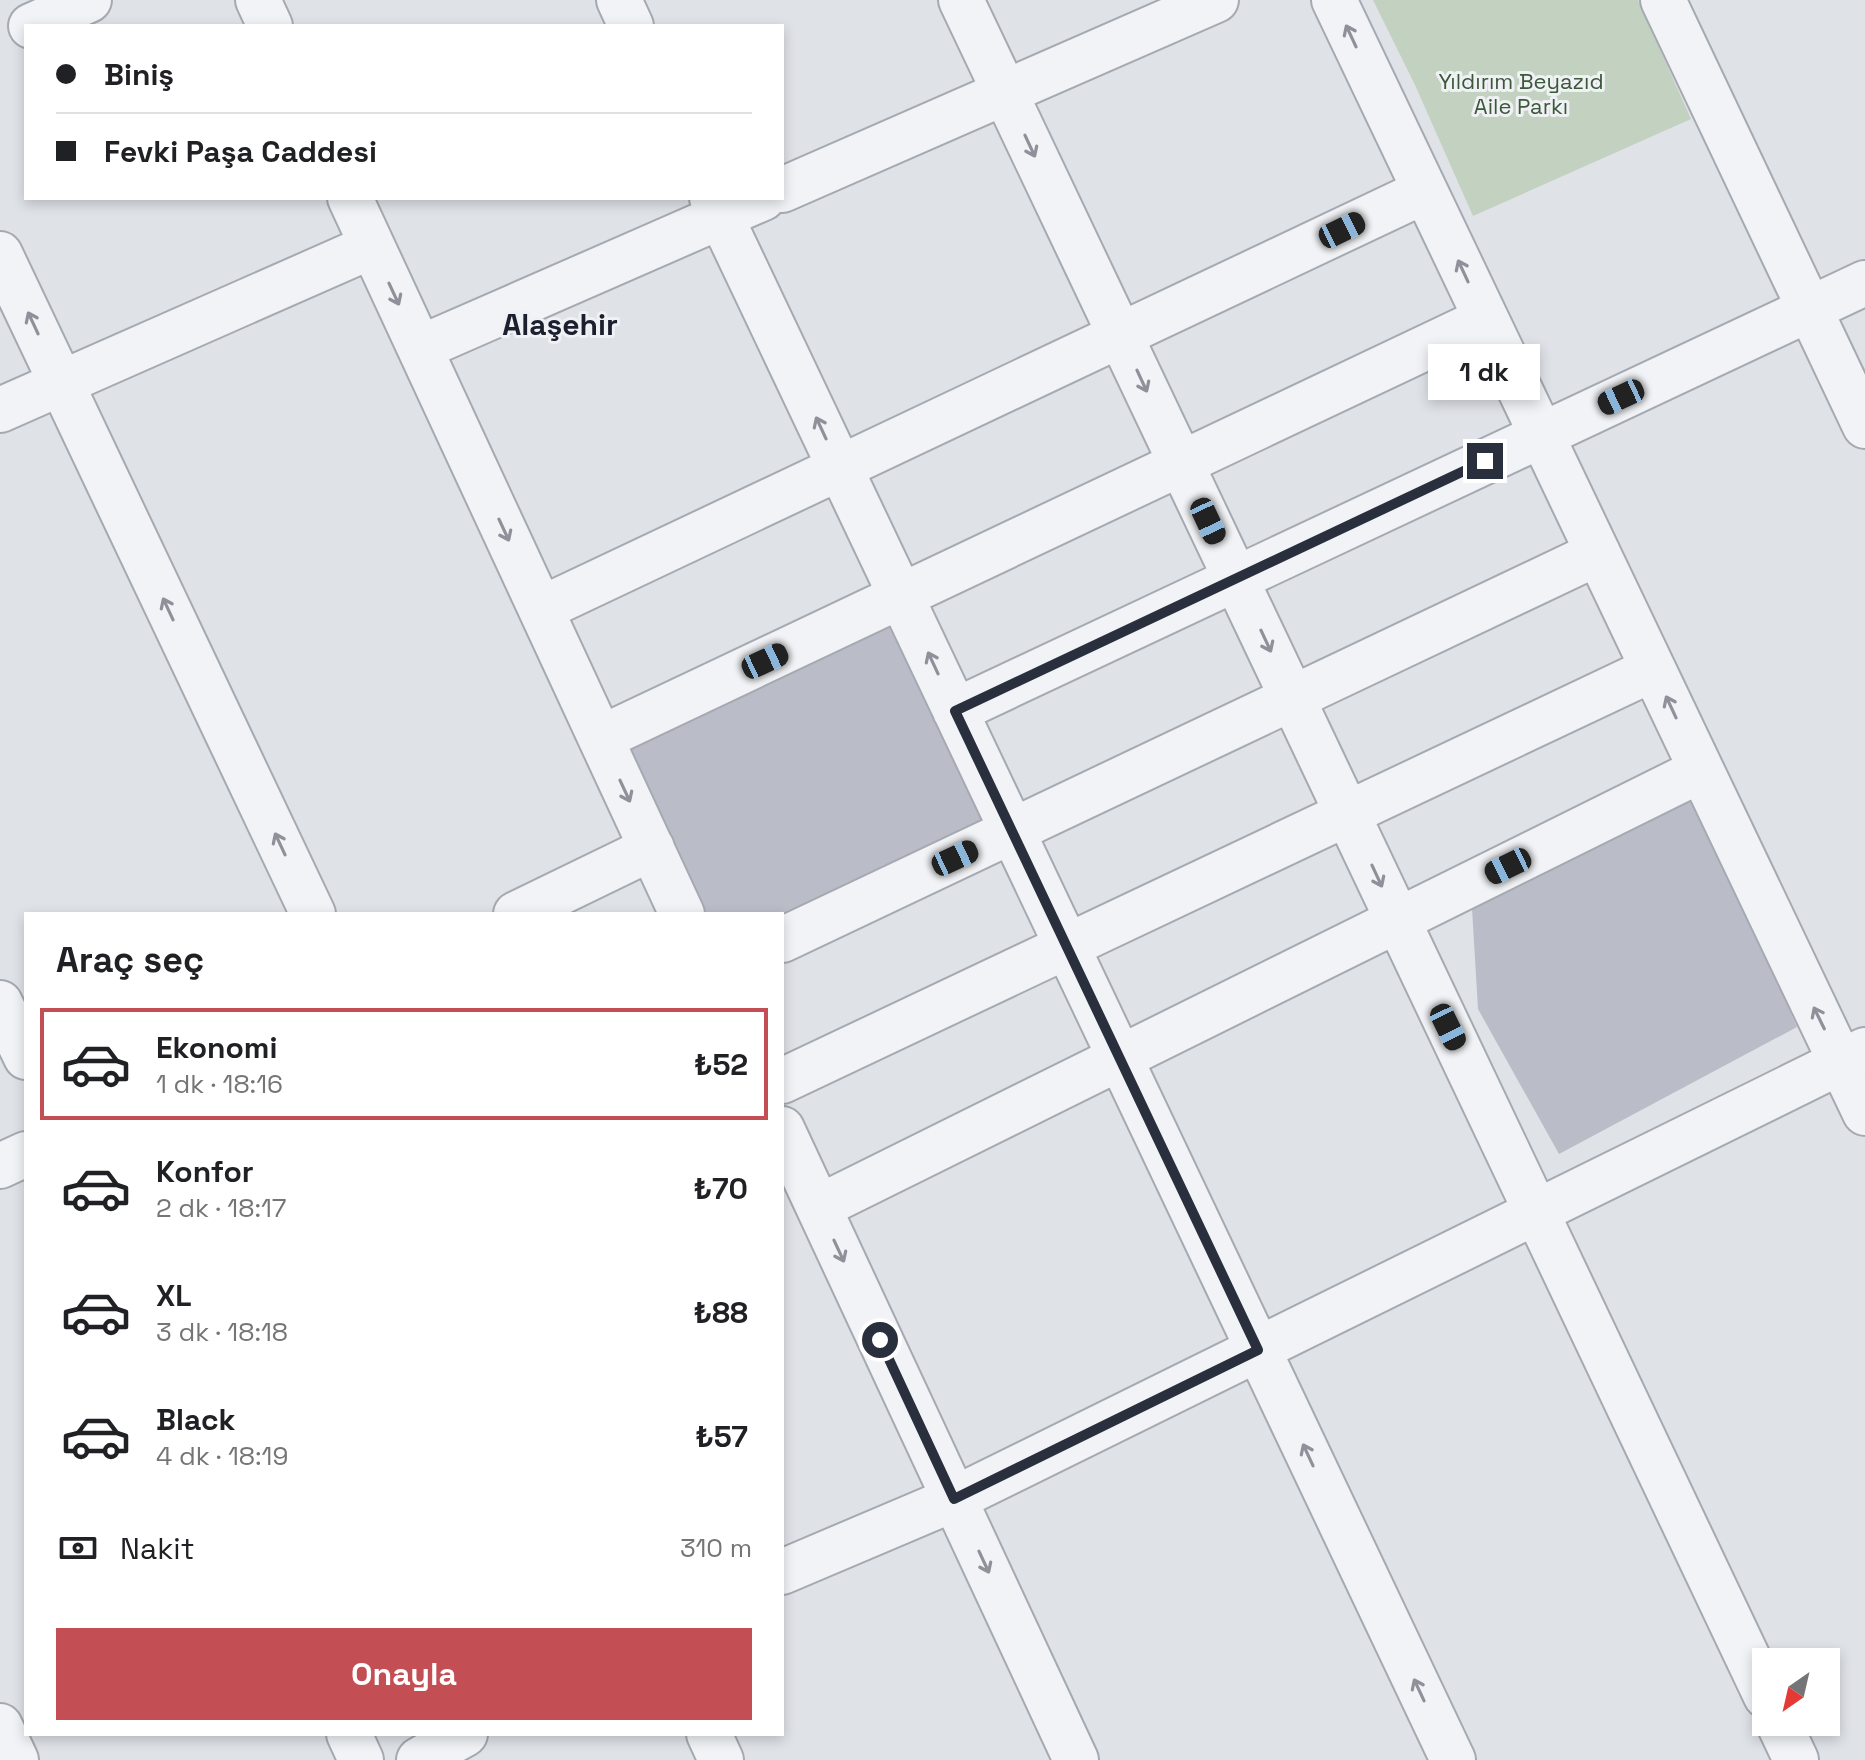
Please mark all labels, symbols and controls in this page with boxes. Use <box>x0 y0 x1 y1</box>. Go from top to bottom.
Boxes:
one-way arrow <box>1343 24 1358 48</box>
text: Biniş <box>104 55 174 94</box>
park label: Yıldırım Beyazıd Aile Parkı <box>1438 67 1604 120</box>
text: Fevki Paşa Caddesi <box>104 132 377 171</box>
one-way arrow <box>1023 134 1038 158</box>
car <box>1315 209 1369 251</box>
one-way arrow <box>1455 259 1470 283</box>
one-way arrow <box>387 282 402 306</box>
district label: Alaşehir <box>502 305 618 344</box>
one-way arrow <box>25 311 40 335</box>
callout: 1 dk <box>1429 345 1541 401</box>
text: 1 dk <box>1459 355 1509 389</box>
one-way arrow <box>1135 369 1150 393</box>
car <box>1594 376 1648 418</box>
one-way arrow <box>813 416 828 440</box>
route end <box>1467 443 1503 479</box>
car <box>1187 494 1229 548</box>
one-way arrow <box>497 518 512 542</box>
one-way arrow <box>160 597 175 621</box>
one-way arrow <box>1259 629 1274 653</box>
car <box>738 640 792 682</box>
one-way arrow <box>925 651 940 675</box>
one-way arrow <box>1663 696 1678 720</box>
one-way arrow <box>618 779 633 803</box>
one-way arrow <box>272 832 287 856</box>
car <box>928 837 982 879</box>
car <box>1481 845 1535 887</box>
one-way arrow <box>1370 864 1385 888</box>
text: Araç seç <box>56 937 204 983</box>
car <box>1427 1000 1469 1054</box>
one-way arrow <box>1811 1006 1826 1030</box>
icon: car <box>60 1028 132 1100</box>
text: Ekonomi <box>156 1028 277 1067</box>
text: ₺52 <box>694 1045 748 1084</box>
text: 1 dk · 18:16 <box>156 1067 283 1101</box>
icon: car <box>60 1152 132 1224</box>
text: Konfor <box>156 1152 254 1191</box>
text: ₺70 <box>694 1169 748 1208</box>
text: 2 dk · 18:17 <box>156 1191 287 1225</box>
one-way arrow <box>832 1238 847 1262</box>
icon: car <box>60 1276 132 1348</box>
text: XL <box>156 1276 192 1315</box>
text: ₺88 <box>693 1293 748 1332</box>
text: 3 dk · 18:18 <box>156 1315 288 1349</box>
route start <box>862 1322 898 1358</box>
icon: car <box>60 1400 132 1472</box>
text: Black <box>156 1400 235 1439</box>
text: ₺57 <box>695 1417 748 1456</box>
text: 4 dk · 18:19 <box>156 1439 288 1473</box>
one-way arrow <box>1300 1443 1315 1467</box>
icon: cash <box>56 1526 100 1570</box>
text: Nakit <box>120 1529 194 1568</box>
text: 310 m <box>680 1531 752 1565</box>
one-way arrow <box>977 1550 992 1574</box>
button: Onayla <box>56 1628 752 1720</box>
north arrow <box>1752 1648 1840 1736</box>
map controls <box>1752 1648 1840 1736</box>
one-way arrow <box>1411 1678 1426 1702</box>

